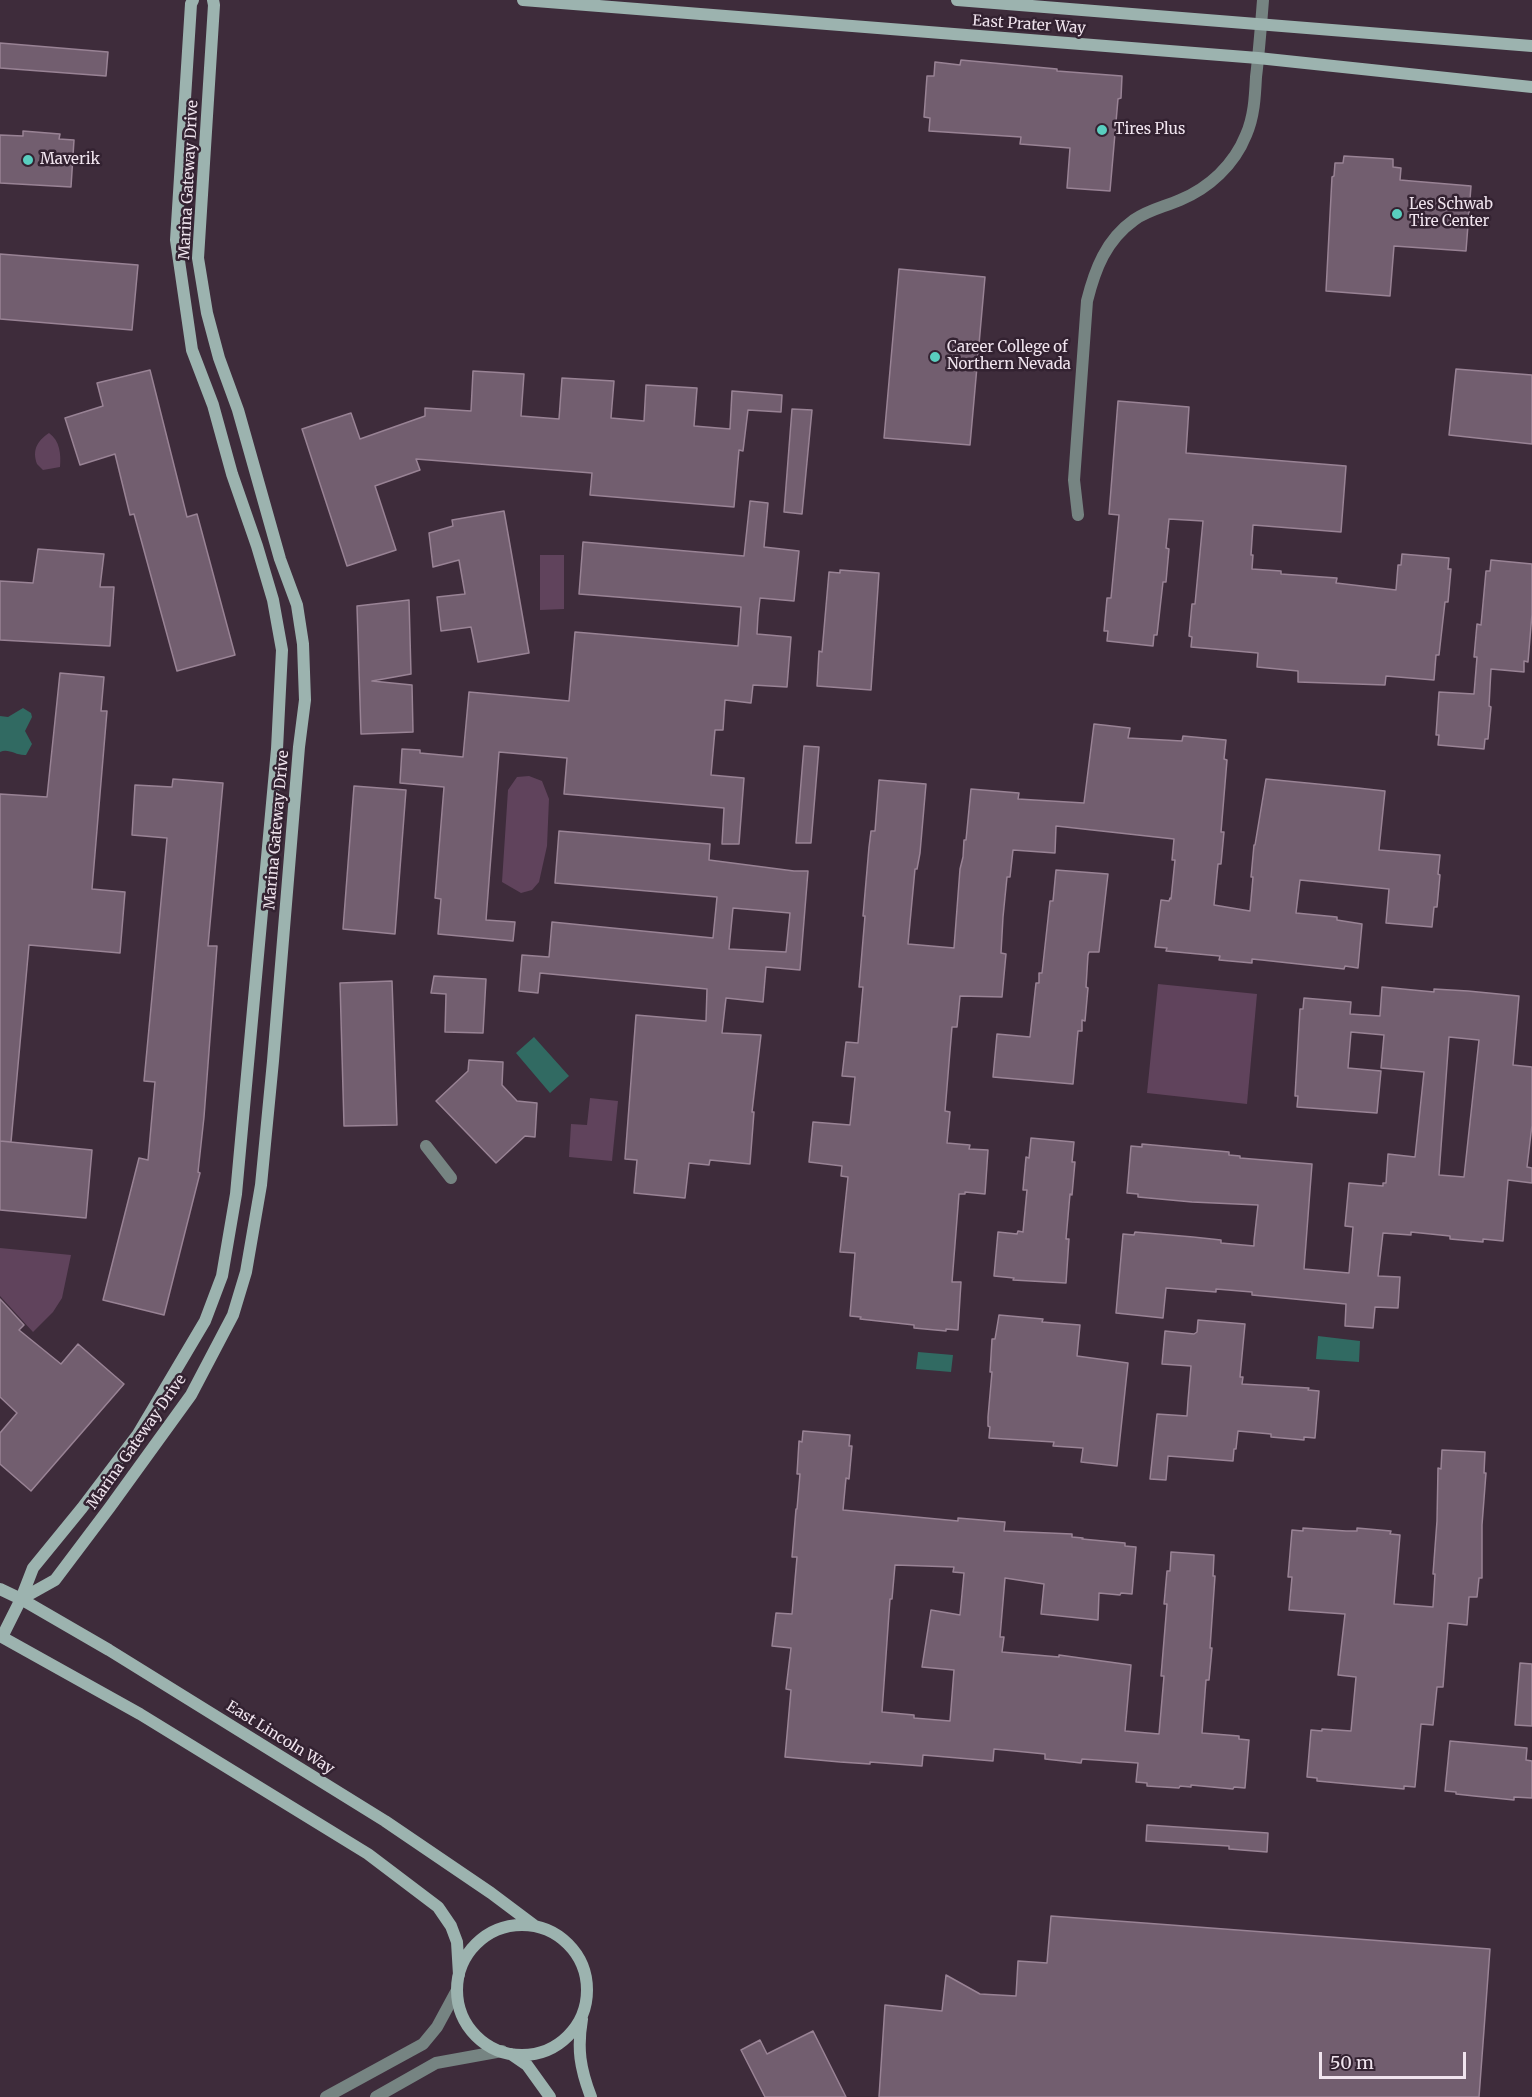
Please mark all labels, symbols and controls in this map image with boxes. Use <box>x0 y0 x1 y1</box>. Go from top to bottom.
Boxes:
street label: East Prater Way <box>972 12 1086 38</box>
street label: Marina Gateway Drive <box>176 100 202 260</box>
place label: Tires Plus <box>1114 121 1185 139</box>
marker: Tires Plus <box>1095 123 1109 137</box>
place label: Maverik <box>40 151 100 169</box>
marker: Maverik <box>21 153 35 167</box>
place label: Les Schwab Tire Center <box>1409 196 1493 231</box>
marker: Les Schwab Tire Center <box>1390 207 1404 221</box>
place label: Career College of Northern Nevada <box>947 339 1071 374</box>
marker: Career College of Northern Nevada <box>928 350 942 364</box>
street label: Marina Gateway Drive <box>261 750 293 910</box>
street label: Marina Gateway Drive <box>84 1371 190 1513</box>
street label: East Lincoln Way <box>223 1698 337 1778</box>
scale bar <box>1322 2040 1469 2078</box>
text: 50 m <box>1330 2051 1374 2074</box>

